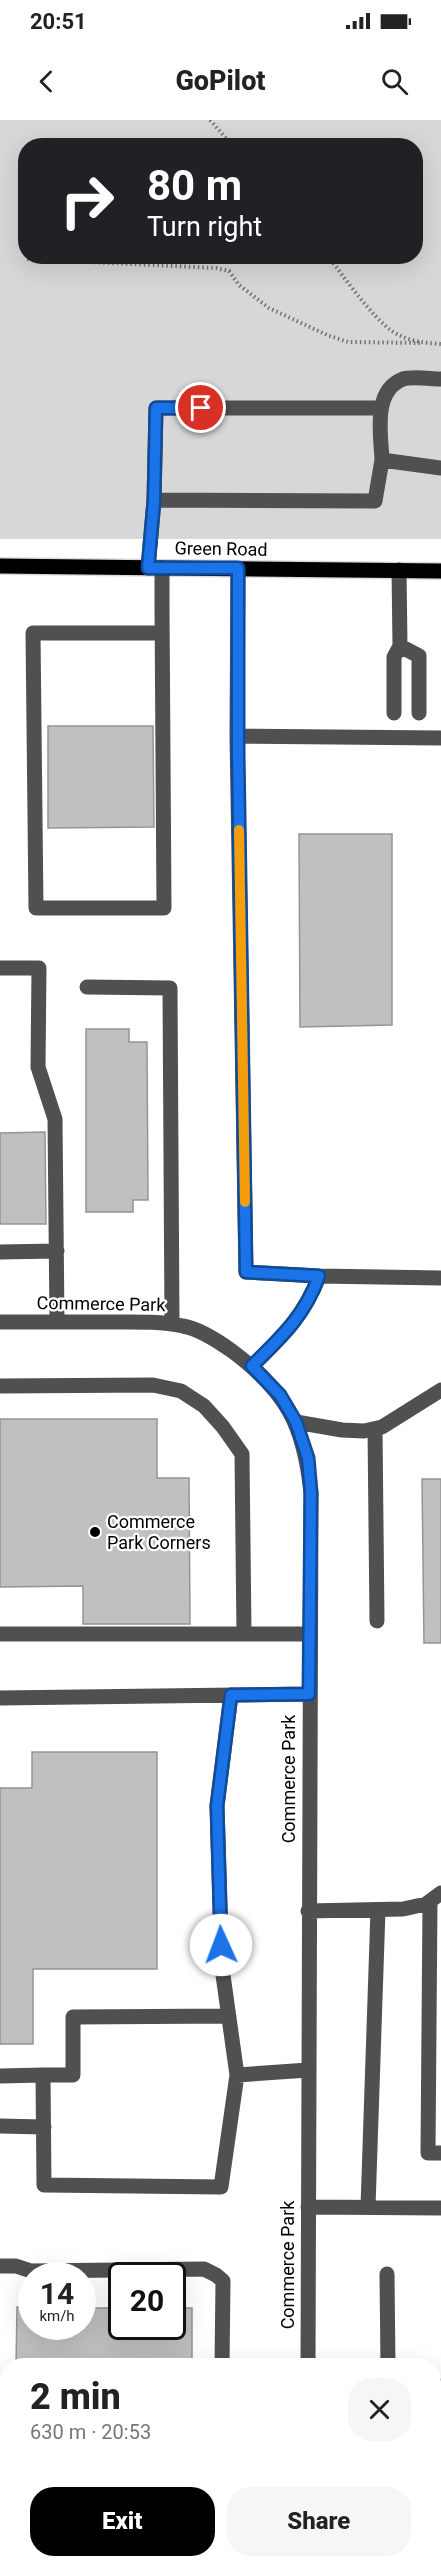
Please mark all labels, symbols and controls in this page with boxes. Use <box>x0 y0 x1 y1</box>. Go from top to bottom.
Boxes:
text: 20:51 <box>30 9 87 34</box>
icon: back <box>30 65 63 98</box>
text: GoPilot <box>175 65 266 97</box>
icon: search <box>378 65 411 98</box>
text: 80 m <box>147 161 242 210</box>
icon: right <box>48 162 126 240</box>
text: Turn right <box>147 211 262 243</box>
pin <box>175 382 226 433</box>
icon: arrive <box>184 391 217 424</box>
street label: Green Road <box>174 537 268 560</box>
street label: Commerce Park <box>36 1292 166 1315</box>
place label: Commerce Park Corners <box>107 1511 211 1553</box>
marker: Commerce Park Corners <box>88 1525 102 1539</box>
street label: Commerce Park <box>278 1714 299 1843</box>
position arrow <box>189 1913 253 1977</box>
street label: Commerce Park <box>277 2200 298 2329</box>
speed limit sign: 20 <box>108 2262 186 2340</box>
text: 14 <box>40 2276 74 2311</box>
text: km/h <box>39 2307 75 2325</box>
text: 2 min <box>30 2376 121 2418</box>
button: close <box>348 2378 411 2441</box>
text: 630 m · 20:53 <box>30 2420 151 2444</box>
button: Exit <box>30 2487 215 2556</box>
button: Share <box>227 2487 411 2556</box>

